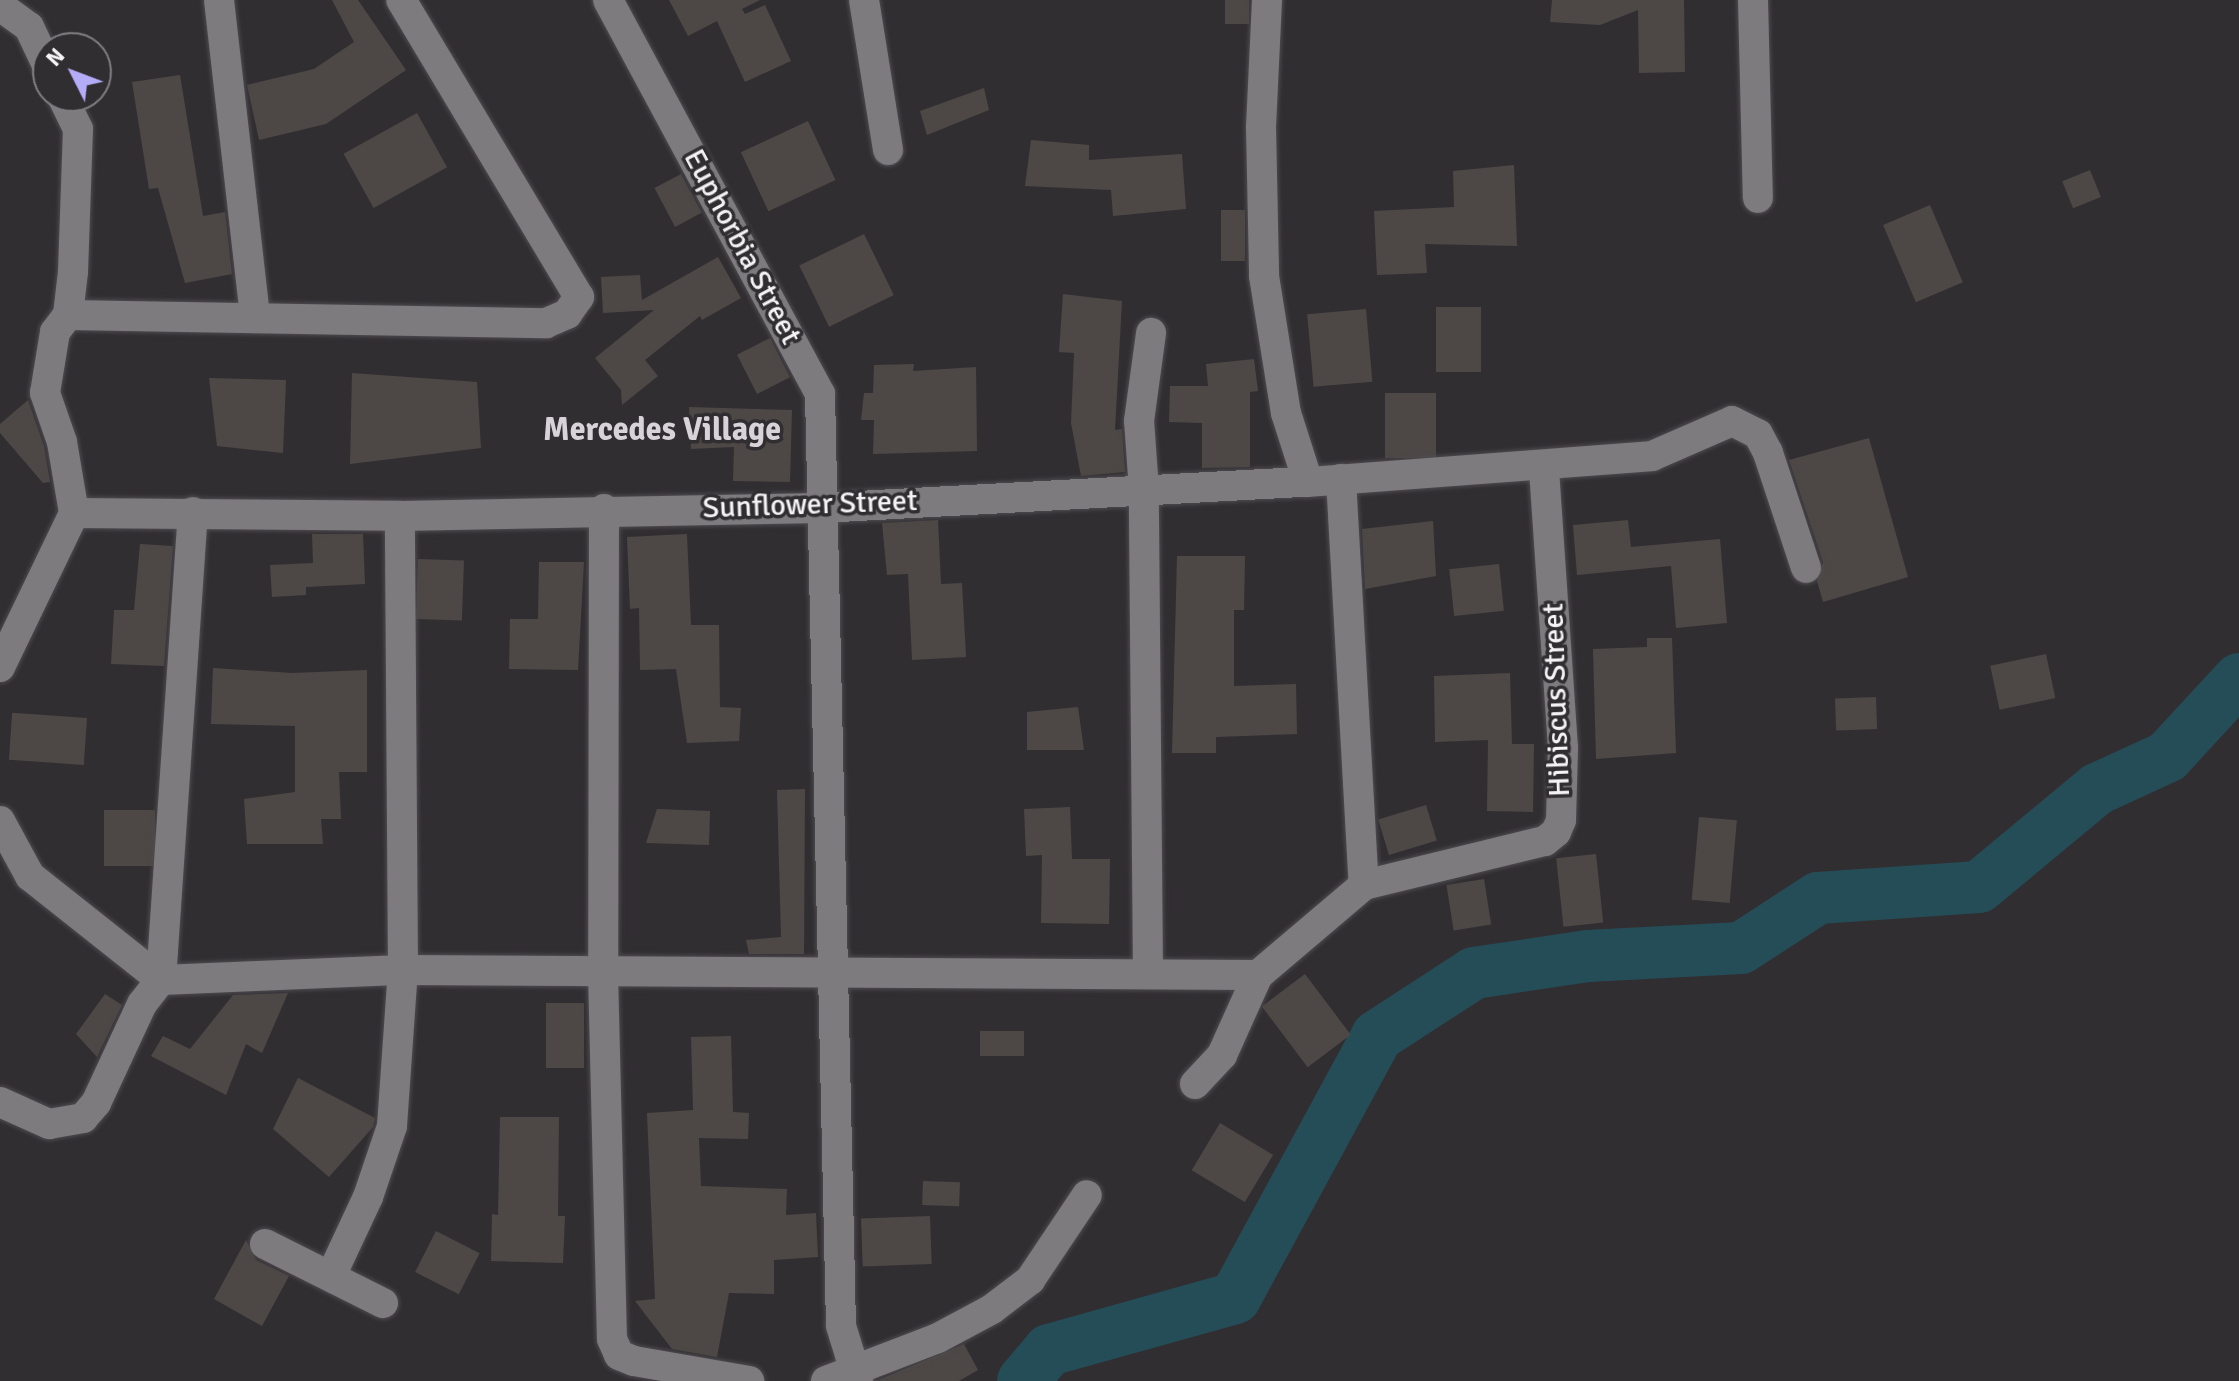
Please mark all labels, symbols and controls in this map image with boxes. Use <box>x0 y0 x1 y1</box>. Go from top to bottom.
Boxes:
north arrow <box>32 32 112 112</box>
text: N <box>40 42 70 72</box>
street label: Euphorbia Street <box>675 143 809 351</box>
district label: Mercedes Village <box>543 411 781 449</box>
street label: Sunflower Street <box>702 483 918 527</box>
street label: Hibiscus Street <box>1536 602 1578 798</box>

